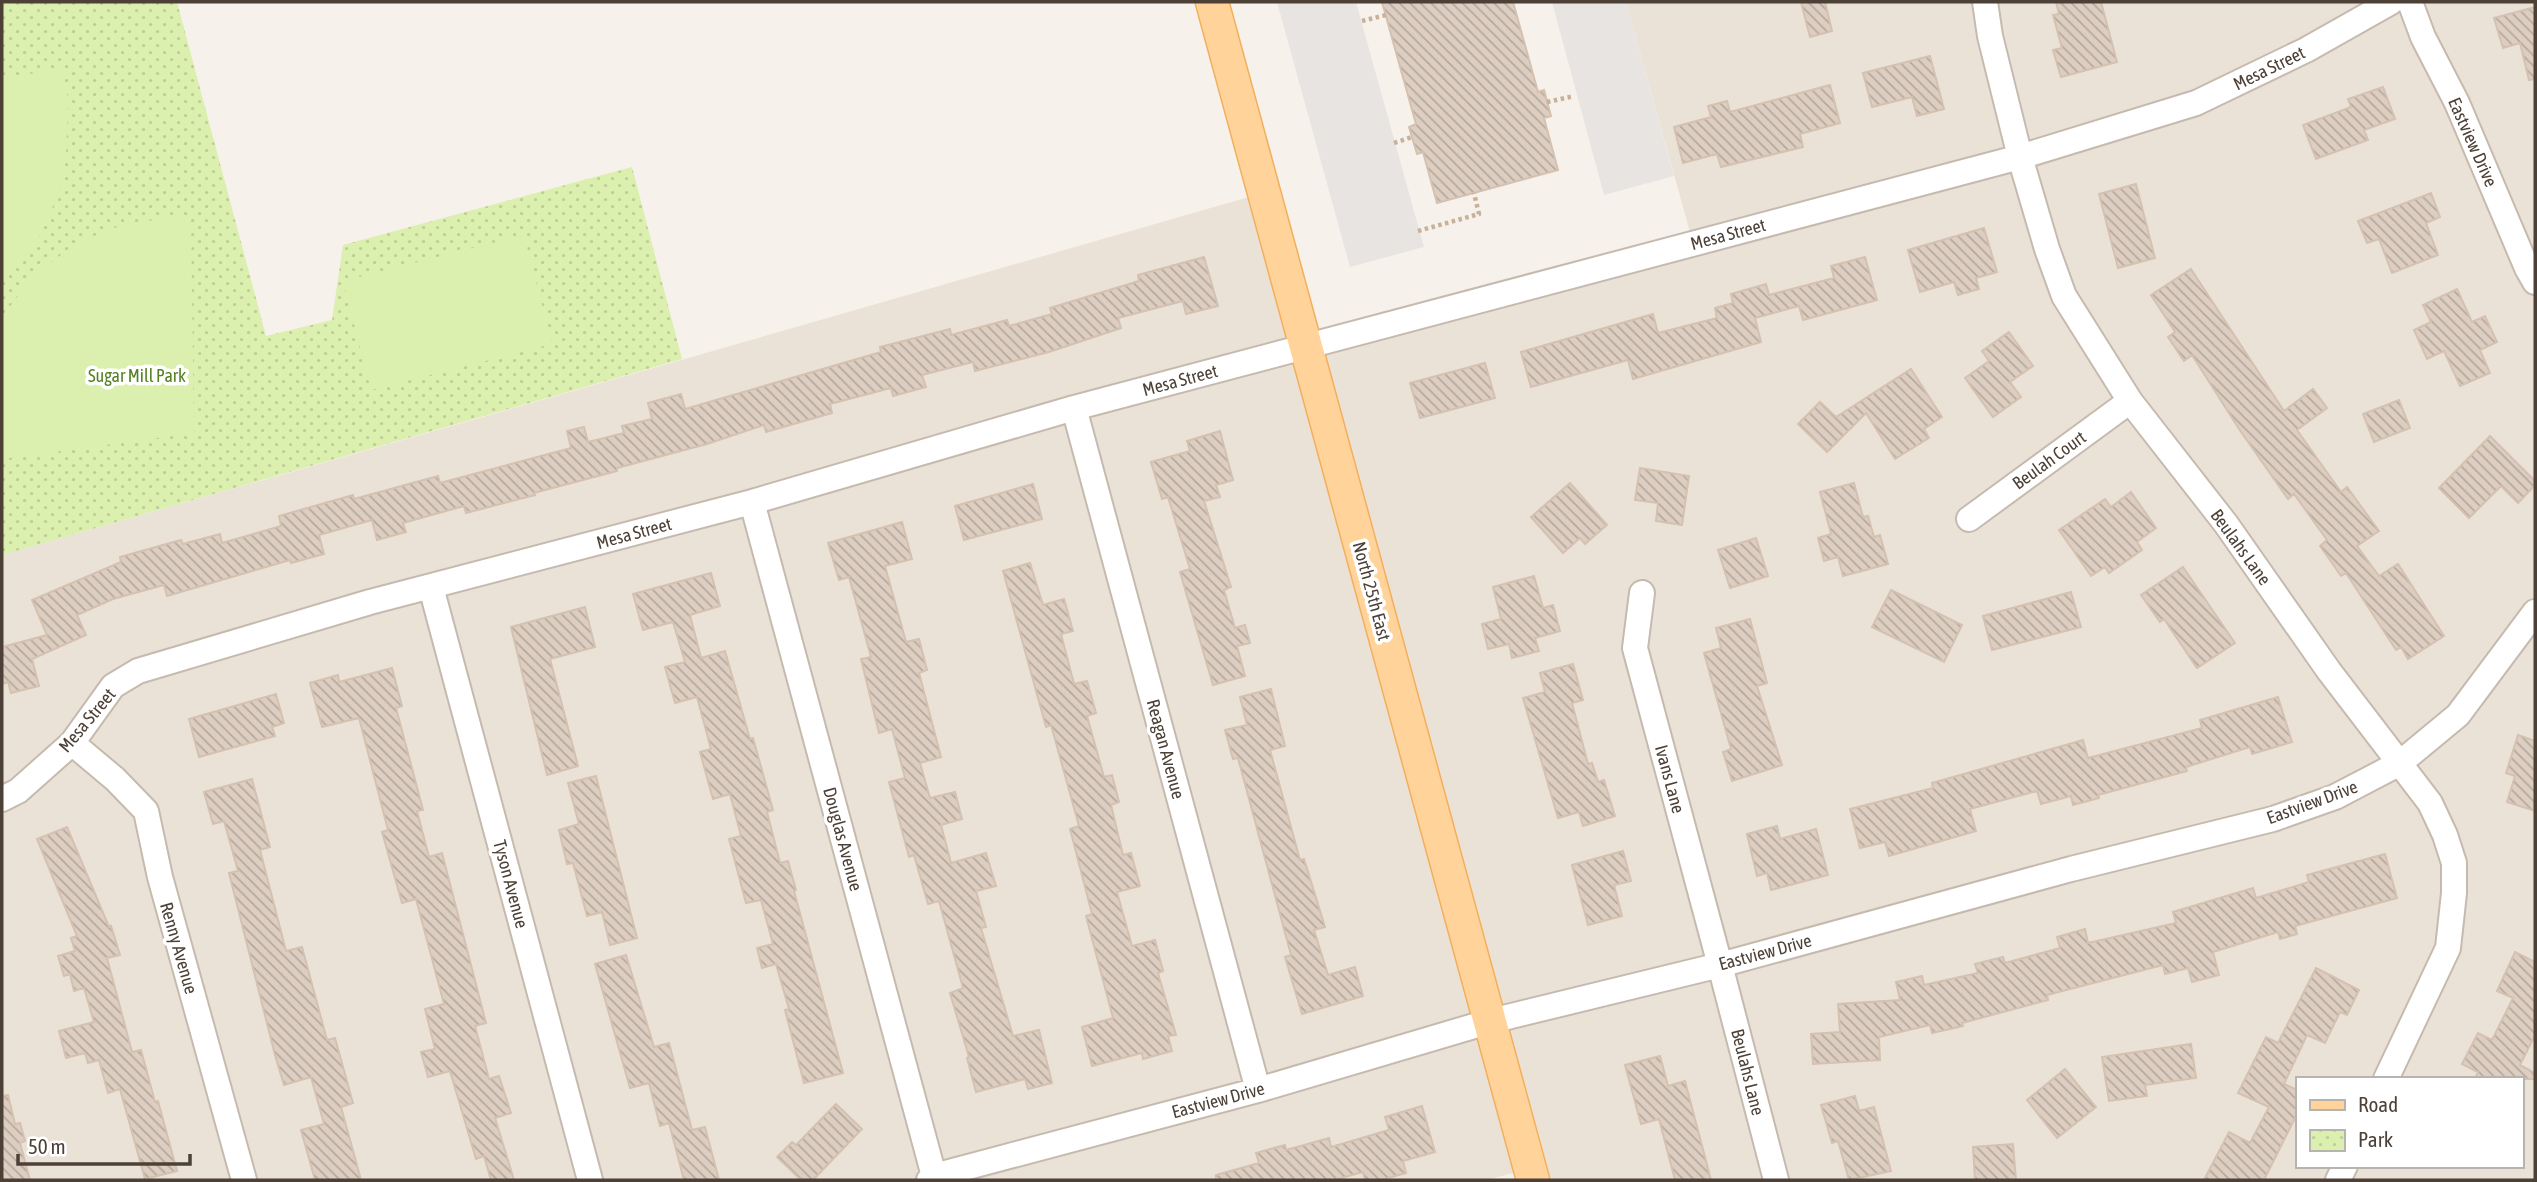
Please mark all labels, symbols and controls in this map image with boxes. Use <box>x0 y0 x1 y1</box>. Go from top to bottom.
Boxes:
street label: Mesa Street <box>2230 42 2308 94</box>
street label: Eastview Drive <box>2444 94 2502 190</box>
street label: Mesa Street <box>1688 214 1768 254</box>
street label: Mesa Street <box>1140 360 1220 400</box>
park label: Sugar Mill Park <box>88 365 186 386</box>
street label: Beulah Court <box>2008 426 2090 494</box>
street label: Beulahs Lane <box>2207 505 2275 589</box>
street label: Mesa Street <box>594 513 674 553</box>
street label: North 25th East <box>1349 539 1395 643</box>
street label: Mesa Street <box>54 684 120 756</box>
street label: Reagan Avenue <box>1143 697 1189 801</box>
street label: Ivans Lane <box>1651 742 1689 816</box>
street label: Eastview Drive <box>2264 776 2360 828</box>
street label: Douglas Avenue <box>819 785 867 893</box>
street label: Tyson Avenue <box>489 838 533 930</box>
street label: Renny Avenue <box>156 900 202 996</box>
street label: Eastview Drive <box>1716 930 1814 974</box>
street label: Beulahs Lane <box>1727 1027 1769 1117</box>
legend <box>2296 1077 2523 1168</box>
street label: Eastview Drive <box>1169 1078 1267 1122</box>
text: Road <box>2358 1092 2398 1116</box>
scale bar <box>18 1122 189 1166</box>
text: Park <box>2358 1127 2393 1151</box>
text: 50 m <box>28 1134 66 1158</box>

